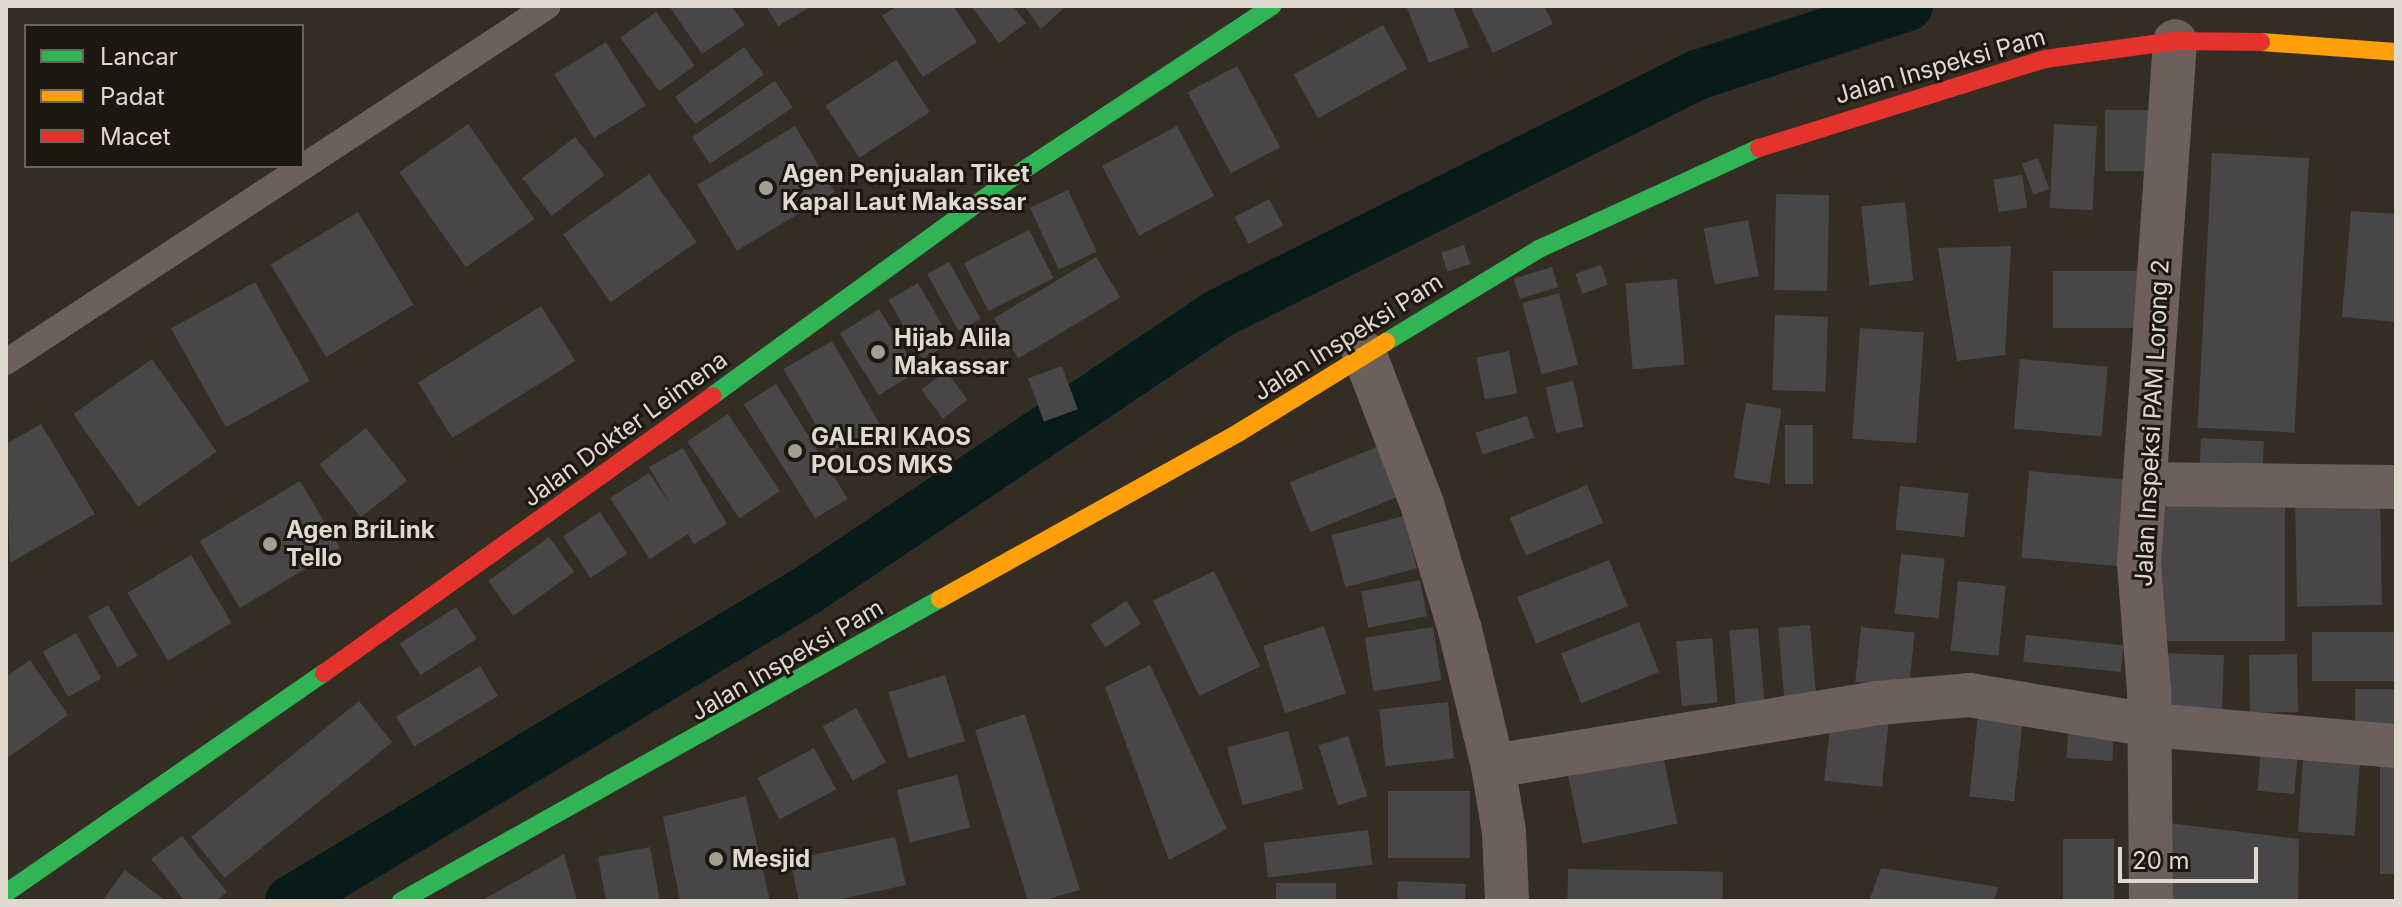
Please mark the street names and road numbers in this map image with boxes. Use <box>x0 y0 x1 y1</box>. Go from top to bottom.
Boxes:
street label: Jalan Inspeksi Pam <box>1831 22 2049 110</box>
street label: Jalan Inspeksi PAM Lorong 2 <box>2129 259 2175 587</box>
street label: Jalan Inspeksi Pam <box>1248 267 1448 407</box>
street label: Jalan Dokter Leimena <box>517 345 733 513</box>
street label: Jalan Inspeksi Pam <box>686 593 888 727</box>

